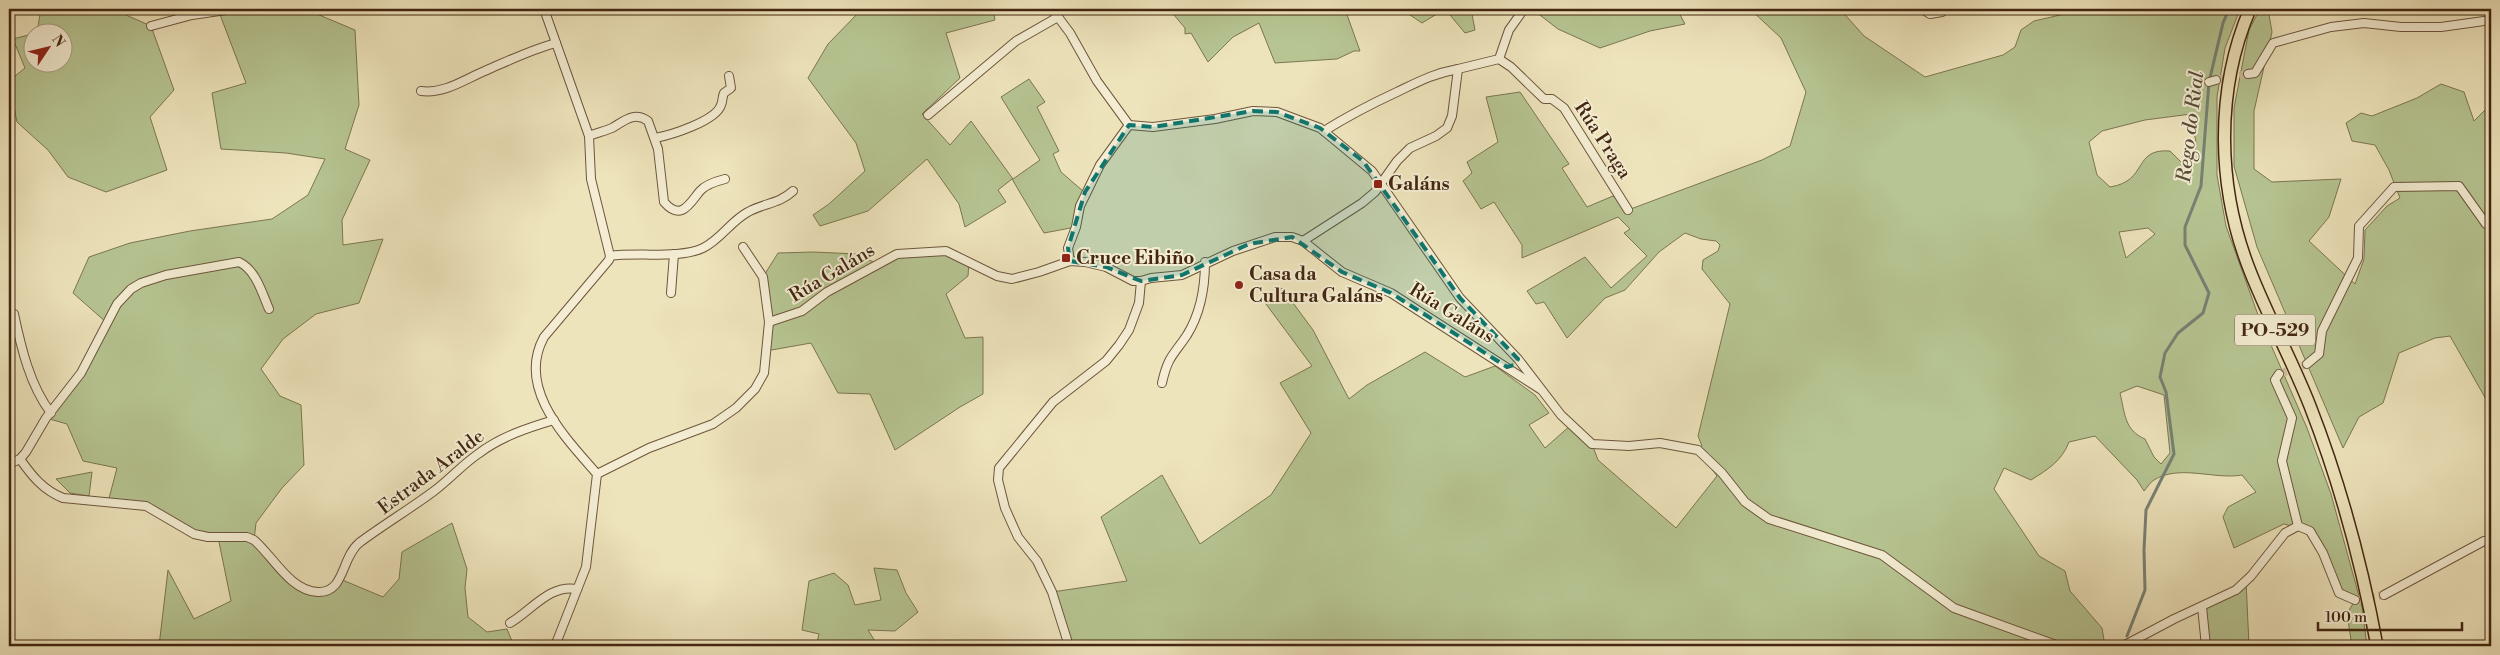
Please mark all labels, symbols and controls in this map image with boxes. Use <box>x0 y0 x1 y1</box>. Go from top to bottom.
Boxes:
north arrow <box>22 22 72 72</box>
text: N <box>47 31 68 51</box>
water label: Rego do Rial <box>2172 69 2210 185</box>
street label: Rúa Praga <box>1569 97 1637 184</box>
place label: Galáns <box>1388 172 1450 196</box>
marker: Galáns <box>1372 178 1384 190</box>
street label: Rúa Galáns <box>785 238 879 308</box>
place label: Cruce Eibiño <box>1076 246 1195 270</box>
marker: Cruce Eibiño <box>1060 252 1072 264</box>
place label: Casa da Cultura Galáns <box>1249 262 1383 308</box>
street label: Rúa Galáns <box>1405 277 1499 349</box>
marker: Casa da Cultura Galáns <box>1233 279 1245 291</box>
road number: PO-529 <box>2235 314 2315 346</box>
street label: Estrada Aralde <box>373 424 489 520</box>
scale bar <box>2318 600 2461 632</box>
text: 100 m <box>2325 608 2367 627</box>

